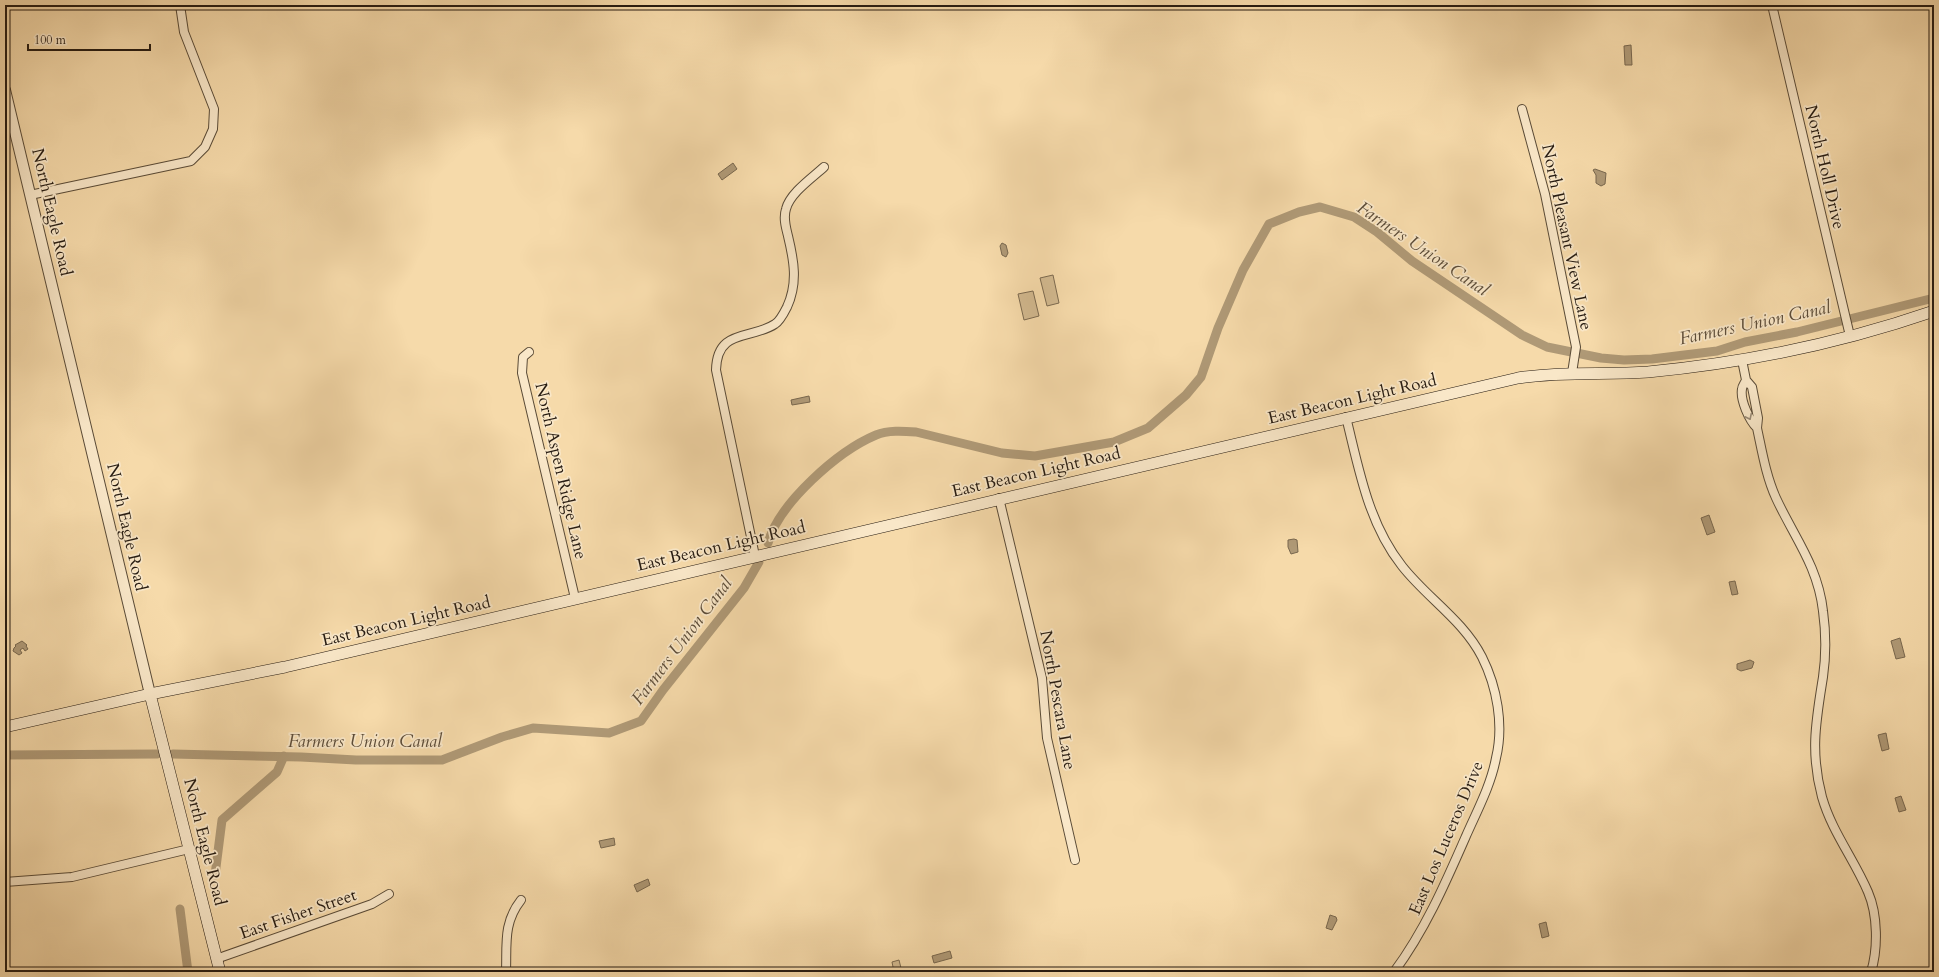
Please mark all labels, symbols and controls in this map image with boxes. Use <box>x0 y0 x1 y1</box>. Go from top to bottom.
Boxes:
scale bar <box>28 26 150 52</box>
text: 100 m <box>34 32 67 48</box>
street label: North Holl Drive <box>1800 103 1850 231</box>
street label: North Pleasant View Lane <box>1536 142 1598 332</box>
street label: North Eagle Road <box>26 146 78 278</box>
water label: Farmers Union Canal <box>1352 196 1495 303</box>
water label: Farmers Union Canal <box>1677 295 1834 351</box>
street label: East Beacon Light Road <box>1265 368 1439 430</box>
street label: North Aspen Ridge Lane <box>530 381 592 561</box>
one-way arrow <box>1744 412 1752 420</box>
street label: East Beacon Light Road <box>949 441 1123 503</box>
street label: North Eagle Road <box>101 461 153 593</box>
street label: East Beacon Light Road <box>634 515 808 577</box>
water label: Farmers Union Canal <box>626 571 739 710</box>
street label: East Beacon Light Road <box>319 590 493 652</box>
street label: North Pescara Lane <box>1034 629 1082 771</box>
water label: Farmers Union Canal <box>288 729 443 754</box>
street label: East Los Luceros Drive <box>1403 758 1489 918</box>
street label: North Eagle Road <box>178 776 232 908</box>
street label: East Fisher Street <box>236 883 360 945</box>

